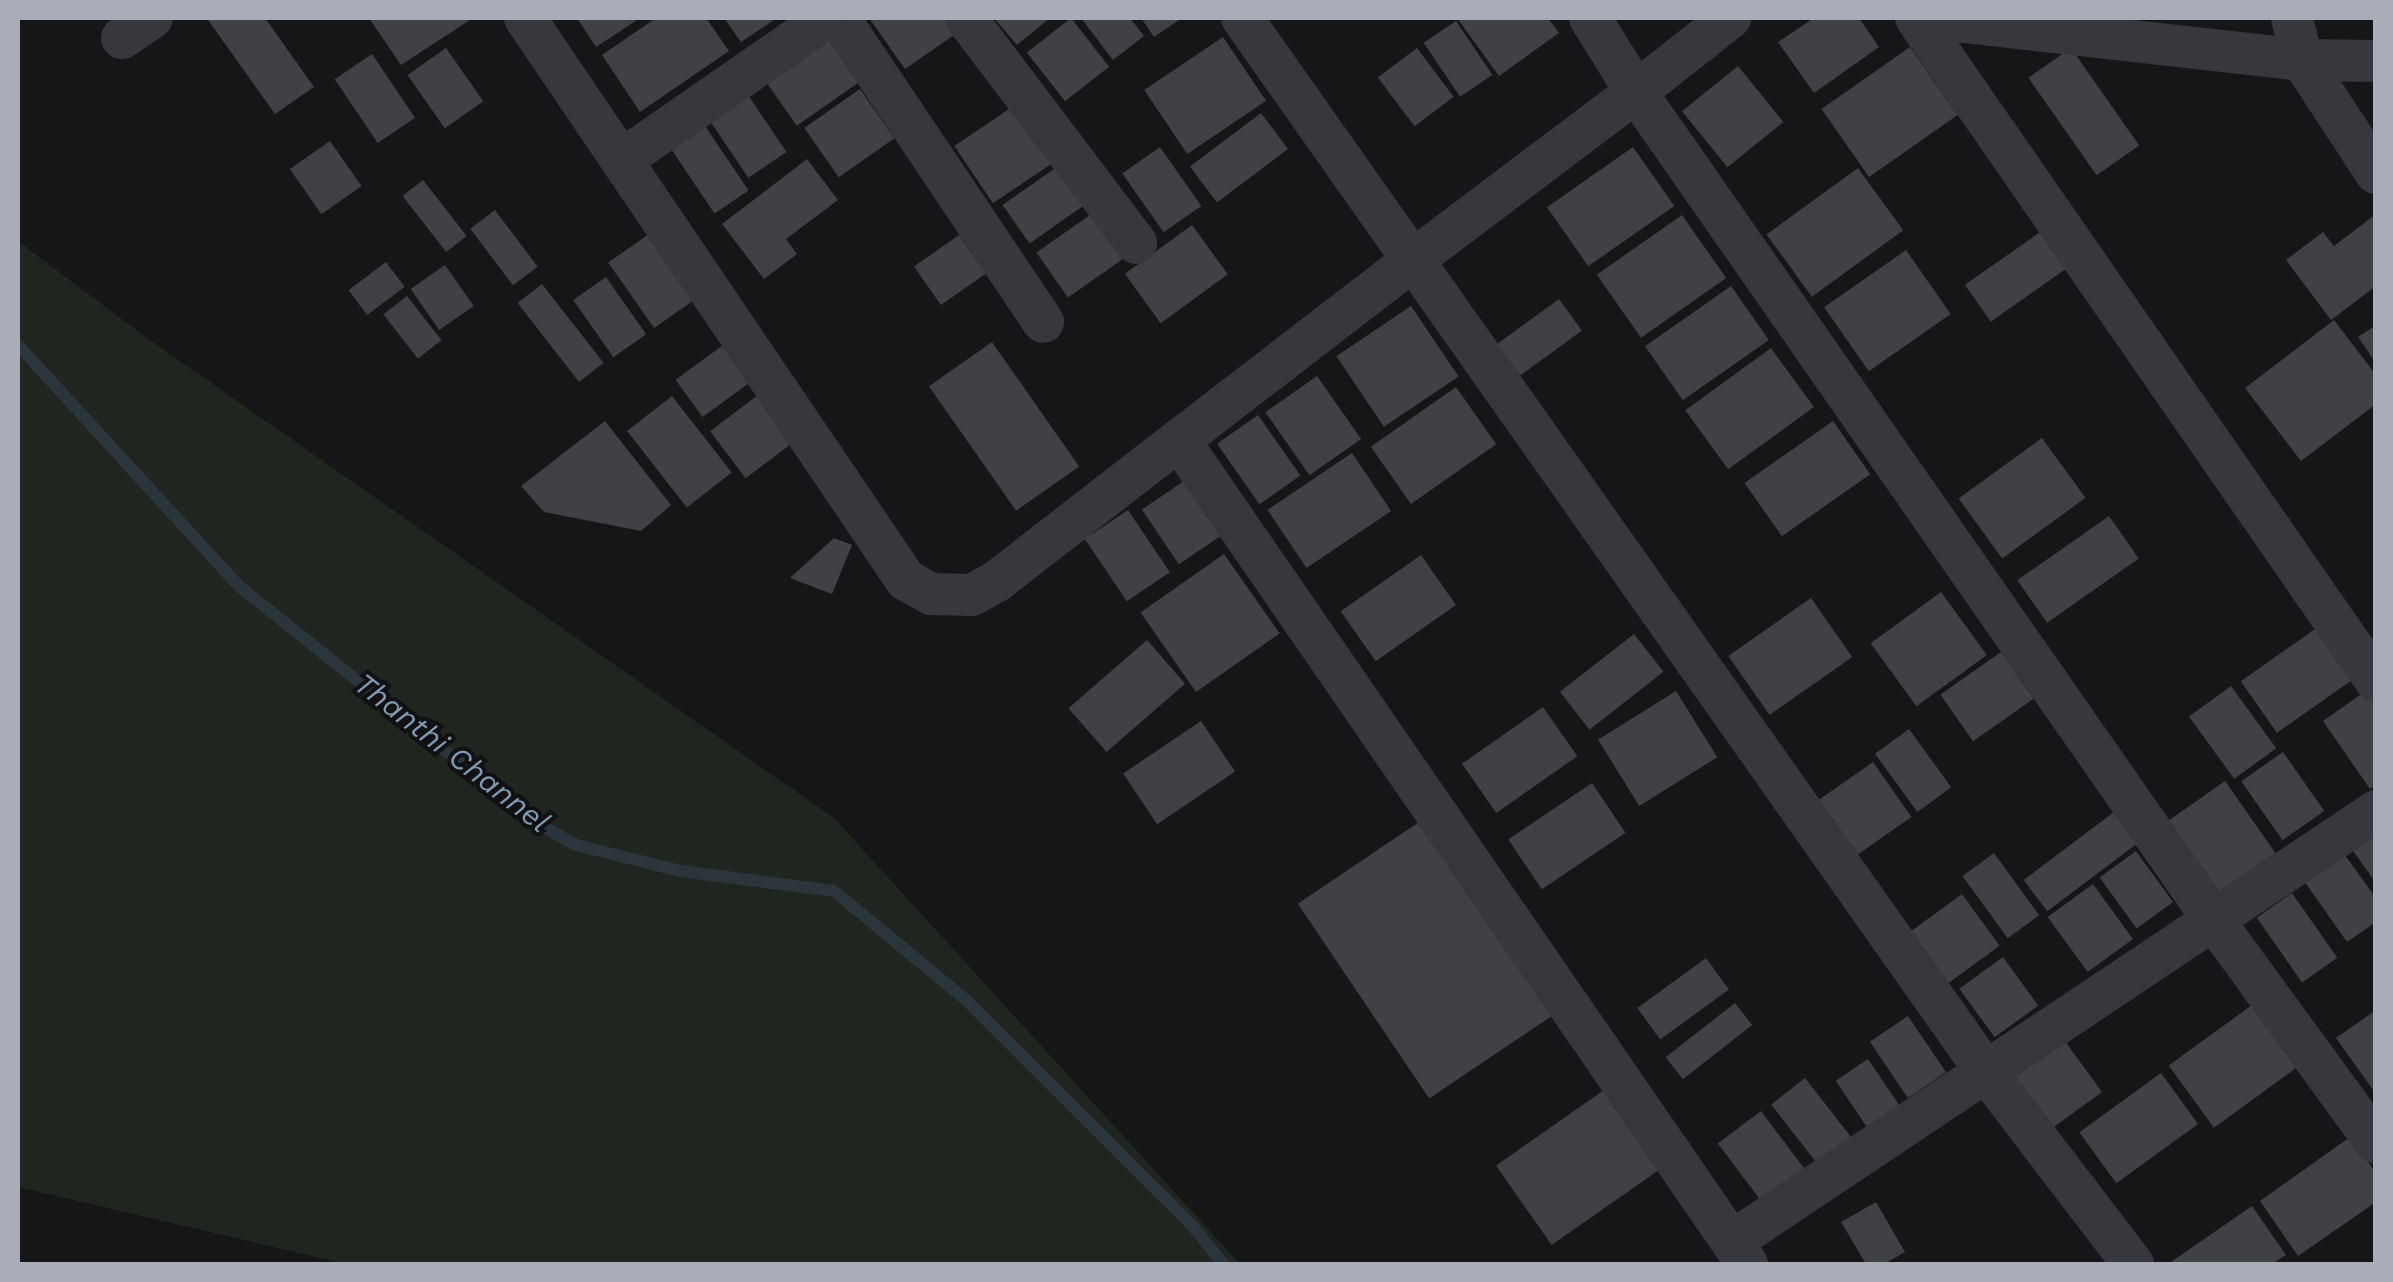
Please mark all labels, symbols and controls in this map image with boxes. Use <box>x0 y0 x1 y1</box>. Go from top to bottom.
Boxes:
water label: Thanthi Channel <box>347 666 557 840</box>

